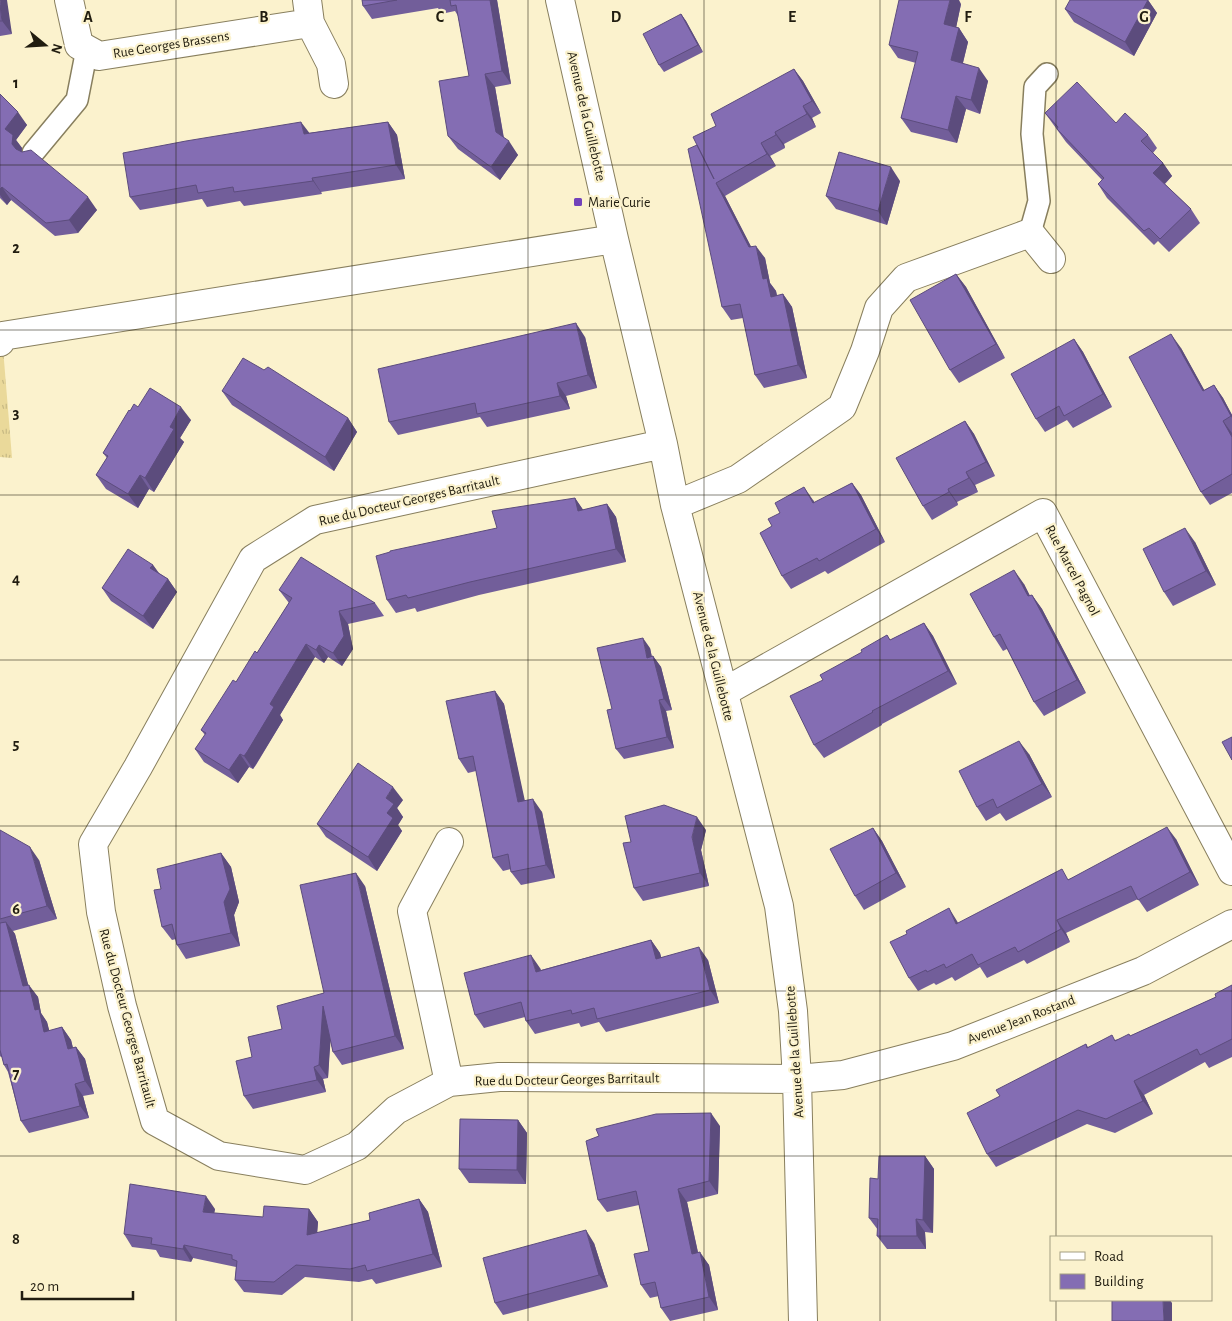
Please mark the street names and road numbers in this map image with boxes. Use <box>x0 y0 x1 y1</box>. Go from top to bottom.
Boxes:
street label: Rue Georges Brassens <box>112 29 230 61</box>
street label: Avenue de la Guillebotte <box>564 50 608 182</box>
street label: Rue du Docteur Georges Barritault <box>318 473 501 529</box>
street label: Rue Marcel Pagnol <box>1042 523 1102 618</box>
street label: Avenue de la Guillebotte <box>690 590 736 722</box>
street label: Rue du Docteur Georges Barritault <box>96 927 158 1110</box>
street label: Avenue de la Guillebotte <box>783 985 807 1119</box>
street label: Avenue Jean Rostand <box>966 993 1077 1047</box>
street label: Rue du Docteur Georges Barritault <box>474 1071 660 1089</box>

